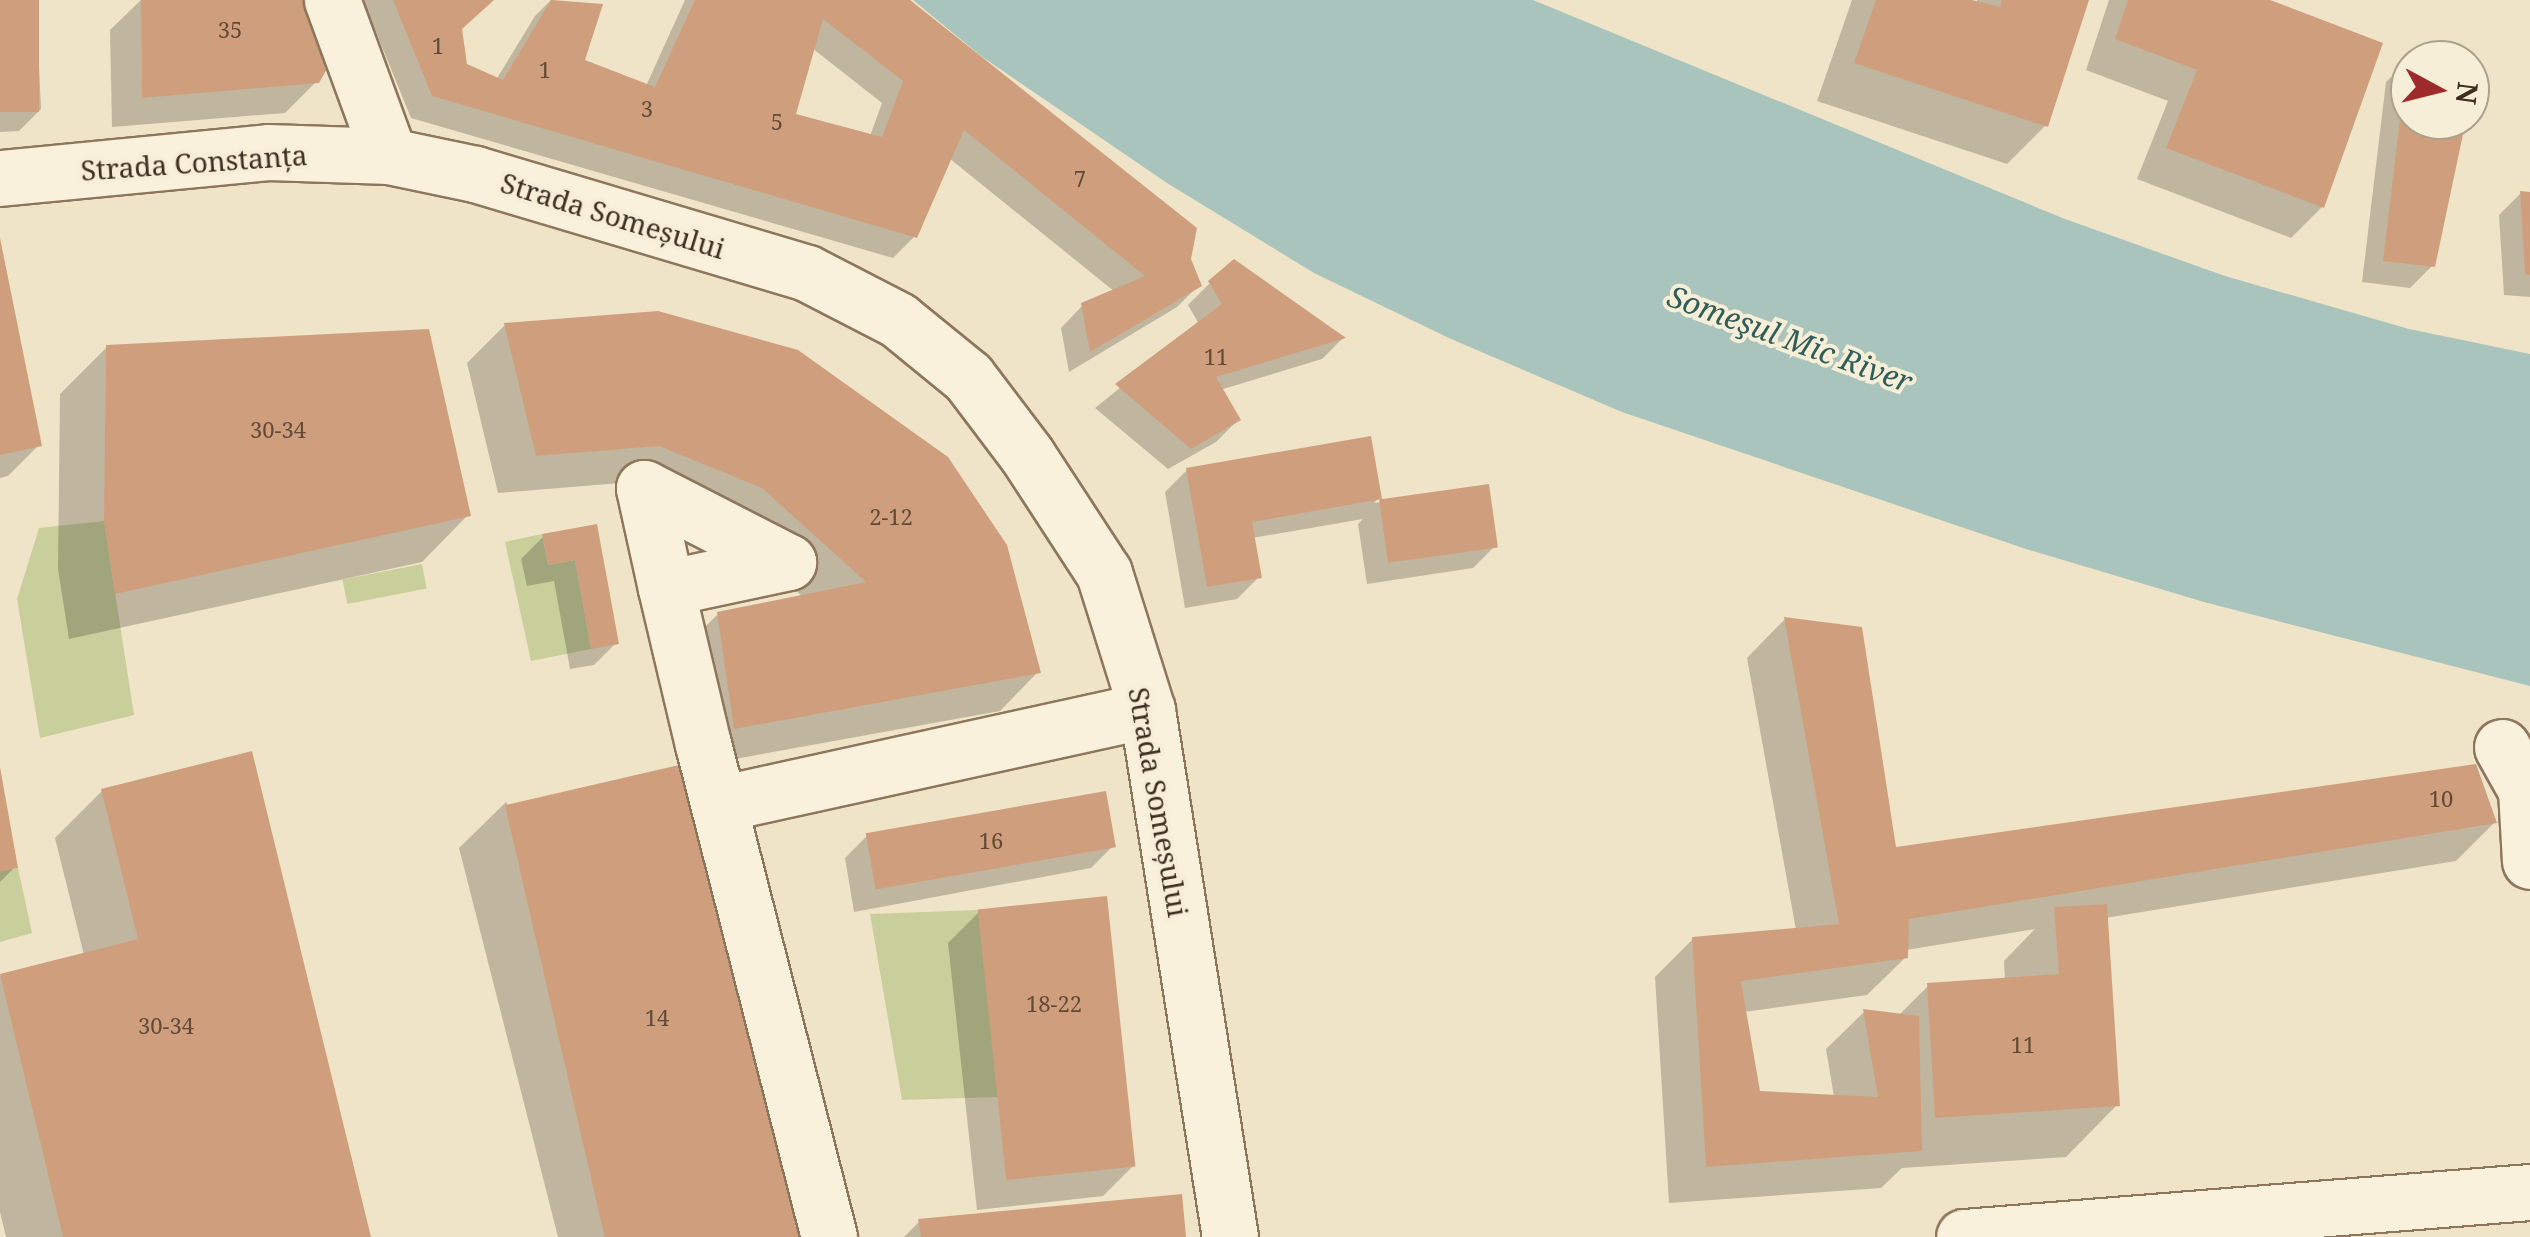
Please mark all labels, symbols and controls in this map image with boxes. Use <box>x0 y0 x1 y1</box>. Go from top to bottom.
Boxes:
house number: 35 <box>218 17 242 43</box>
house number: 1 <box>432 33 444 59</box>
north arrow <box>2390 40 2490 140</box>
house number: 1 <box>539 57 551 83</box>
text: N <box>2448 80 2488 107</box>
house number: 3 <box>641 96 653 122</box>
house number: 5 <box>771 109 783 135</box>
street label: Strada Constanța <box>80 137 308 187</box>
street label: Strada Someșului <box>497 165 729 265</box>
house number: 7 <box>1074 166 1086 192</box>
water label: Someşul Mic River <box>1663 278 1917 400</box>
house number: 11 <box>1204 344 1228 370</box>
house number: 30-34 <box>250 417 306 443</box>
house number: 2-12 <box>869 504 913 530</box>
street label: Strada Someșului <box>1122 685 1196 919</box>
house number: 10 <box>2429 786 2453 812</box>
house number: 16 <box>979 828 1003 854</box>
house number: 18-22 <box>1026 991 1082 1017</box>
house number: 14 <box>645 1005 669 1031</box>
house number: 30-34 <box>138 1013 194 1039</box>
house number: 11 <box>2011 1032 2035 1058</box>

